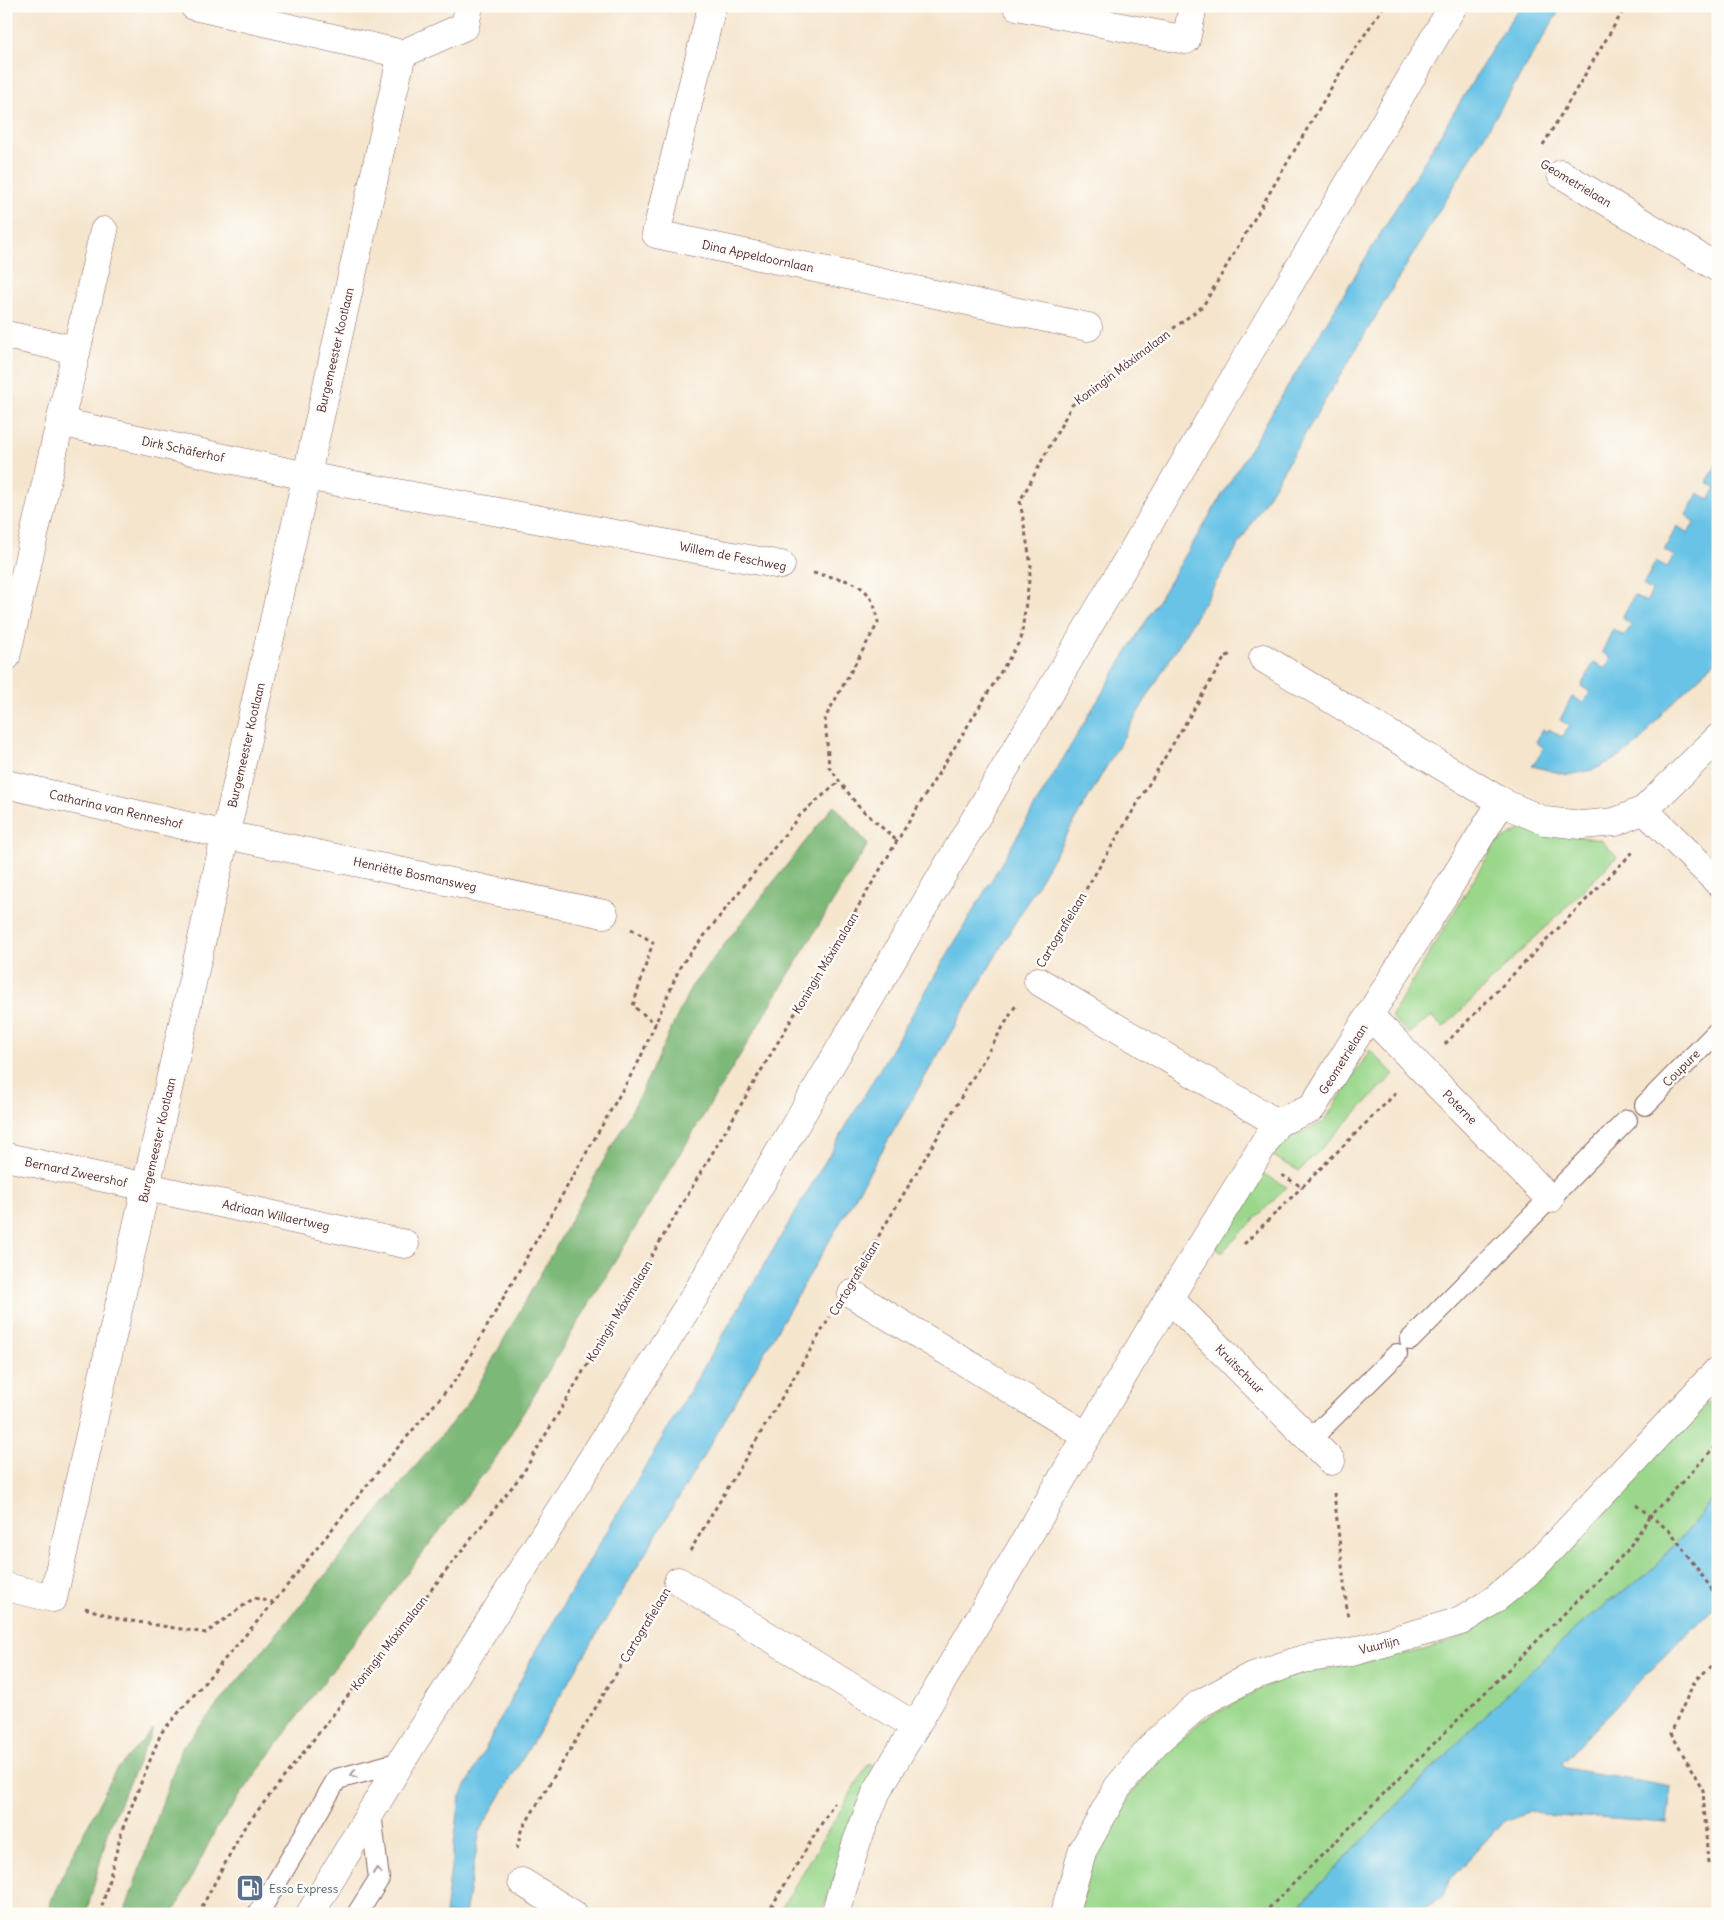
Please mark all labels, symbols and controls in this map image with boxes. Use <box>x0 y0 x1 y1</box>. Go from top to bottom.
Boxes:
street label: Geometrielaan <box>1538 156 1614 210</box>
street label: Dina Appeldoornlaan <box>701 237 815 275</box>
street label: Burgemeester Kootlaan <box>313 286 357 414</box>
street label: Koningin Máximalaan <box>1071 326 1173 408</box>
street label: Dirk Schäferhof <box>140 433 227 465</box>
street label: Willem de Feschweg <box>678 538 788 574</box>
street label: Burgemeester Kootlaan <box>224 681 268 809</box>
street label: Catharina van Renneshof <box>48 786 185 832</box>
street label: Henriëtte Bosmansweg <box>352 854 478 894</box>
street label: Cartografielaan <box>1033 890 1089 970</box>
street label: Koningin Máximalaan <box>789 910 861 1016</box>
street label: Geometrielaan <box>1315 1021 1371 1097</box>
street label: Coupure <box>1659 1046 1703 1090</box>
street label: Burgemeester Kootlaan <box>135 1076 179 1204</box>
street label: Poterne <box>1440 1087 1480 1127</box>
street label: Bernard Zweershof <box>23 1154 130 1190</box>
street label: Adriaan Willaertweg <box>221 1196 331 1234</box>
street label: Cartografielaan <box>826 1238 882 1318</box>
street label: Koningin Máximalaan <box>583 1258 655 1364</box>
street label: Kruitschuur <box>1212 1341 1268 1397</box>
street label: Cartografielaan <box>617 1585 673 1665</box>
street label: Koningin Máximalaan <box>348 1593 431 1693</box>
street label: Vuurlijn <box>1357 1633 1401 1657</box>
one-way arrow <box>350 1769 358 1779</box>
one-way arrow <box>372 1867 383 1875</box>
fuel station icon: Esso Express <box>235 1873 265 1903</box>
place label: Esso Express <box>269 1881 338 1896</box>

